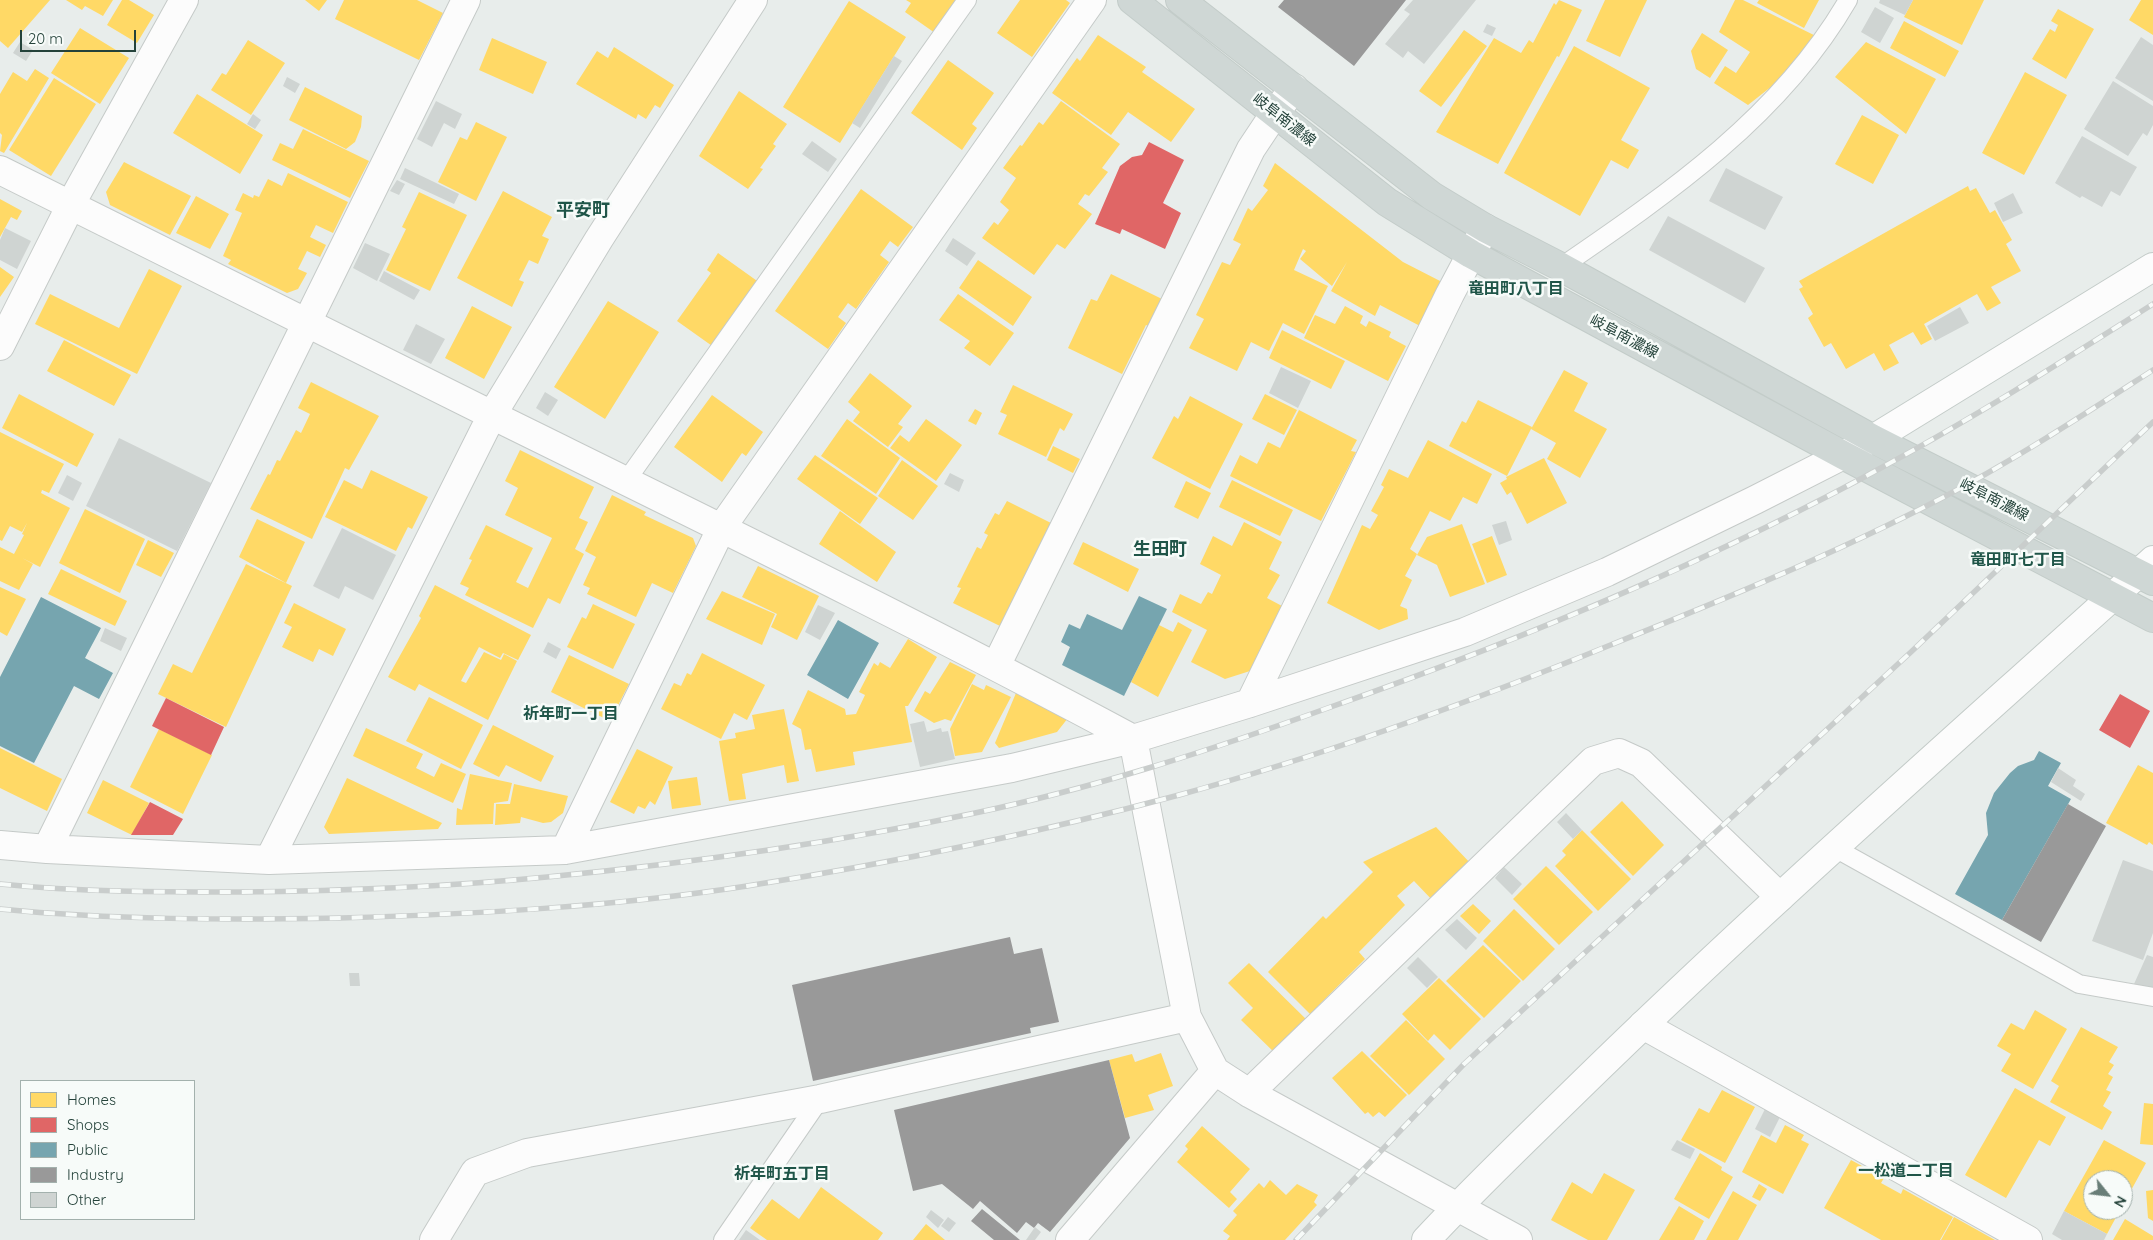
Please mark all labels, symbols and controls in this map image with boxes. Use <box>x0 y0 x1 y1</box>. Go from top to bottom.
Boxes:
scale bar <box>22 20 139 52</box>
text: 20 m <box>28 29 63 48</box>
street label: 岐阜南濃線 <box>1249 90 1319 150</box>
district label: 平安町 <box>556 200 610 222</box>
district label: 竜田町八丁目 <box>1468 279 1564 299</box>
street label: 岐阜南濃線 <box>1587 311 1661 363</box>
street label: 岐阜南濃線 <box>1957 475 2031 525</box>
district label: 生田町 <box>1133 539 1187 561</box>
district label: 竜田町七丁目 <box>1970 550 2066 570</box>
district label: 祈年町一丁目 <box>523 704 619 724</box>
legend <box>20 1080 195 1220</box>
text: Homes <box>67 1090 116 1109</box>
text: Shops <box>67 1115 109 1134</box>
text: Public <box>67 1140 108 1159</box>
district label: 一松道二丁目 <box>1858 1161 1954 1181</box>
district label: 祈年町五丁目 <box>734 1164 830 1184</box>
text: Industry <box>67 1165 124 1184</box>
north arrow <box>2083 1170 2133 1220</box>
text: Other <box>67 1190 106 1209</box>
text: N <box>2110 1193 2131 1211</box>

